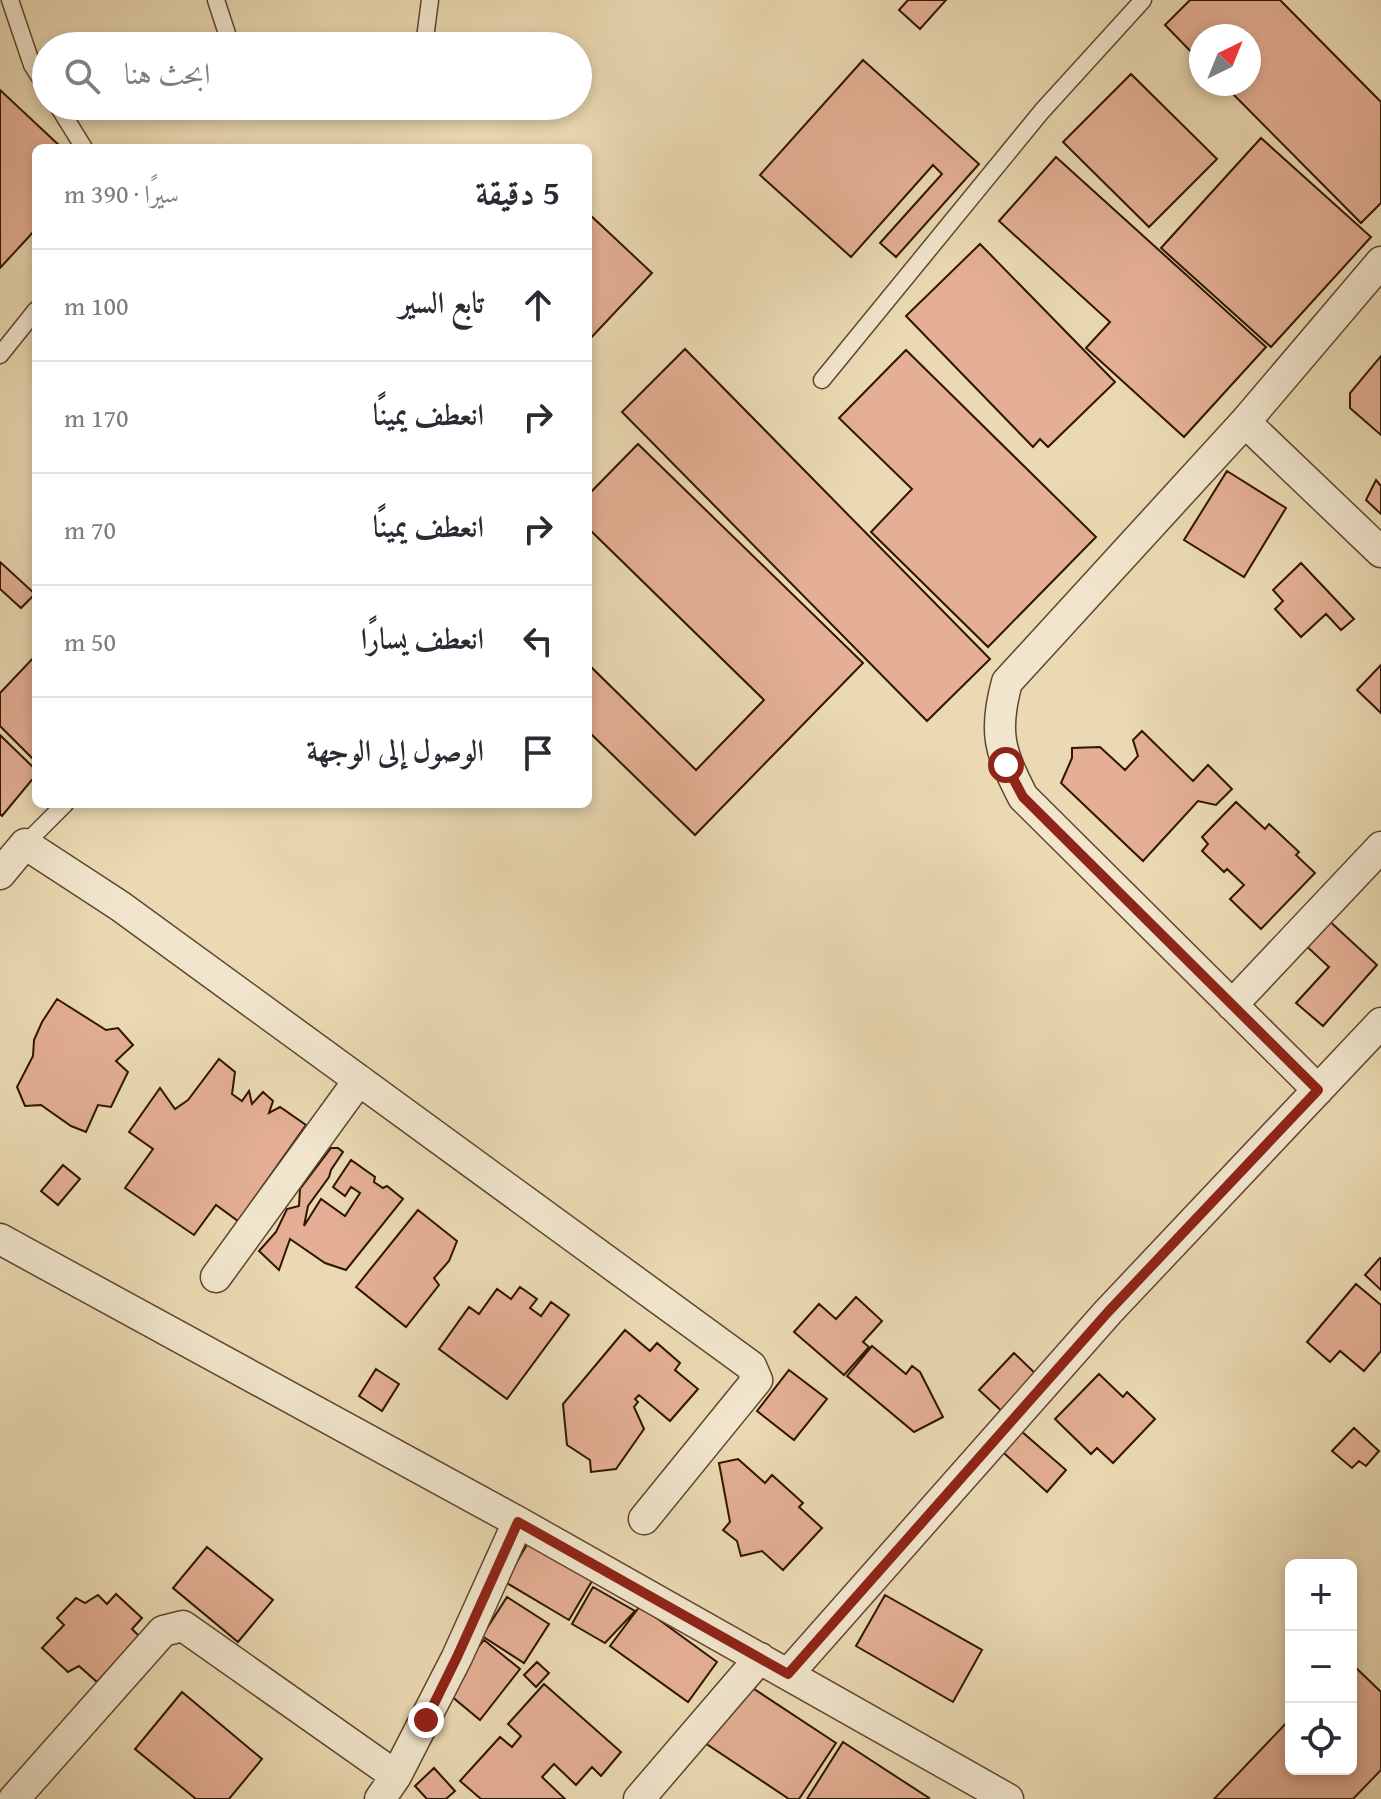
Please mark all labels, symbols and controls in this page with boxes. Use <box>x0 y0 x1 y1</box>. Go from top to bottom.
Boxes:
north arrow <box>1189 24 1261 96</box>
search box <box>32 32 592 120</box>
text: ابحث هنا <box>124 51 211 95</box>
icon: search <box>60 54 104 98</box>
text: 5 دقيقة <box>476 167 560 216</box>
text: سيرًا · 390 m <box>64 174 179 213</box>
text: تابع السير <box>399 280 484 324</box>
icon: ahead <box>516 283 560 327</box>
text: 100 m <box>64 286 129 325</box>
text: انعطف يمينًا <box>373 392 484 436</box>
icon: right <box>516 395 560 439</box>
text: 170 m <box>64 398 129 437</box>
text: انعطف يمينًا <box>373 504 484 548</box>
icon: right <box>516 507 560 551</box>
text: 70 m <box>64 510 116 549</box>
text: انعطف يسارًا <box>361 616 484 660</box>
icon: left <box>516 619 560 663</box>
text: 50 m <box>64 622 116 661</box>
text: الوصول إلى الوجهة <box>306 728 484 772</box>
icon: arrive <box>516 731 560 775</box>
route start <box>988 747 1024 783</box>
map controls <box>1285 1559 1357 1775</box>
button: + <box>1285 1559 1357 1631</box>
button: − <box>1285 1631 1357 1703</box>
route end <box>408 1702 444 1738</box>
button: locate <box>1285 1703 1357 1775</box>

